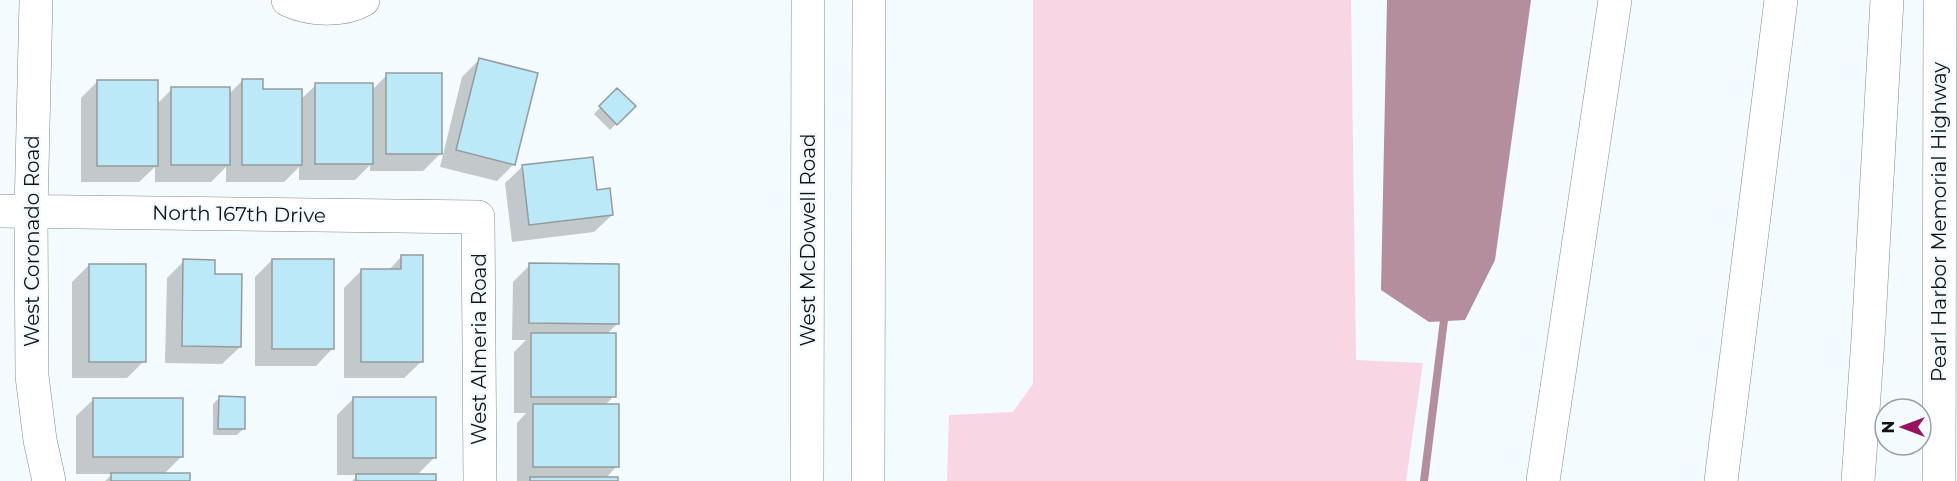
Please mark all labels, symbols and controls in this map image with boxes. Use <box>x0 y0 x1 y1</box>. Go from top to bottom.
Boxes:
street label: Pearl Harbor Memorial Highway <box>1927 62 1951 382</box>
street label: West McDowell Road <box>796 133 820 347</box>
street label: West Coronado Road <box>20 135 44 347</box>
street label: North 167th Drive <box>152 200 326 228</box>
street label: West Almeria Road <box>467 253 491 445</box>
north arrow <box>1873 397 1933 457</box>
text: N <box>1879 421 1898 433</box>

